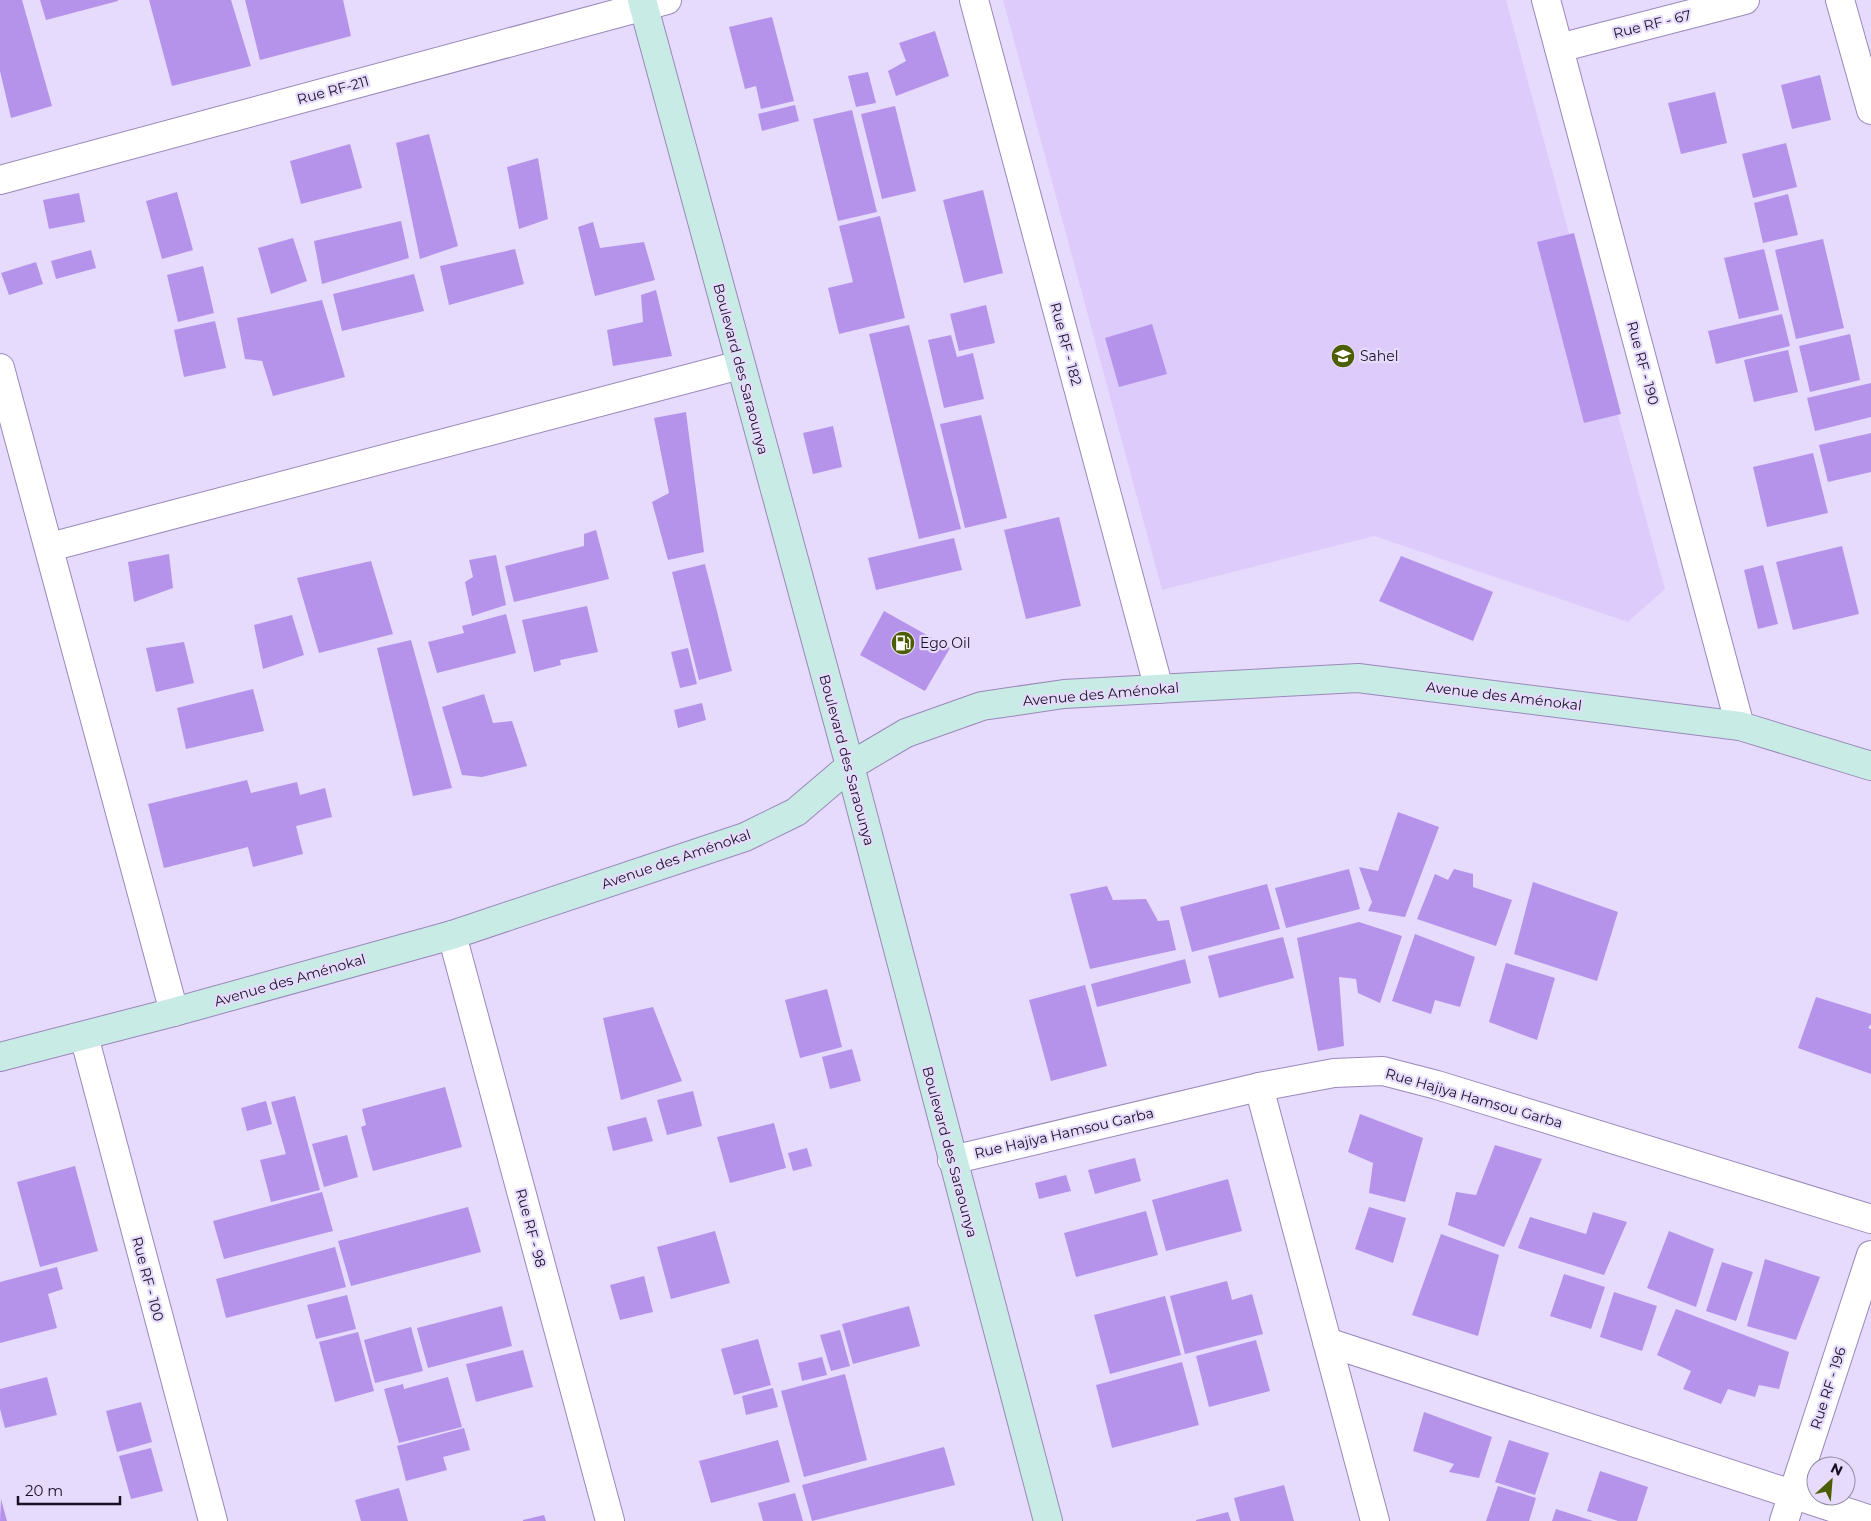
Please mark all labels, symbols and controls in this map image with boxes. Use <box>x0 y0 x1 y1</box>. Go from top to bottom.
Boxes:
street label: Rue RF - 67 <box>1611 6 1693 42</box>
street label: Rue RF-211 <box>295 72 371 108</box>
street label: Boulevard des Saraounya <box>709 281 773 457</box>
street label: Rue RF - 182 <box>1046 300 1086 388</box>
street label: Rue RF - 190 <box>1623 319 1663 407</box>
school or university icon: Sahel <box>1330 343 1356 369</box>
place label: Sahel <box>1360 347 1399 365</box>
fuel station icon: Ego Oil <box>890 630 916 656</box>
place label: Ego Oil <box>920 634 971 652</box>
street label: Boulevard des Saraounya <box>815 672 879 848</box>
street label: Avenue des Aménokal <box>1022 678 1180 710</box>
street label: Avenue des Aménokal <box>1425 678 1583 714</box>
street label: Avenue des Aménokal <box>599 825 753 893</box>
street label: Avenue des Aménokal <box>212 950 368 1010</box>
street label: Boulevard des Saraounya <box>918 1064 982 1240</box>
street label: Rue Hajiya Hamsou Garba <box>1383 1064 1565 1132</box>
street label: Rue Hajiya Hamsou Garba <box>973 1104 1155 1162</box>
street label: Rue RF - 98 <box>512 1187 550 1269</box>
street label: Rue RF - 100 <box>128 1235 168 1323</box>
street label: Rue RF - 196 <box>1806 1344 1850 1431</box>
north arrow <box>1806 1456 1856 1506</box>
text: N <box>1828 1459 1846 1480</box>
scale bar <box>18 1474 120 1506</box>
text: 20 m <box>25 1481 63 1500</box>

